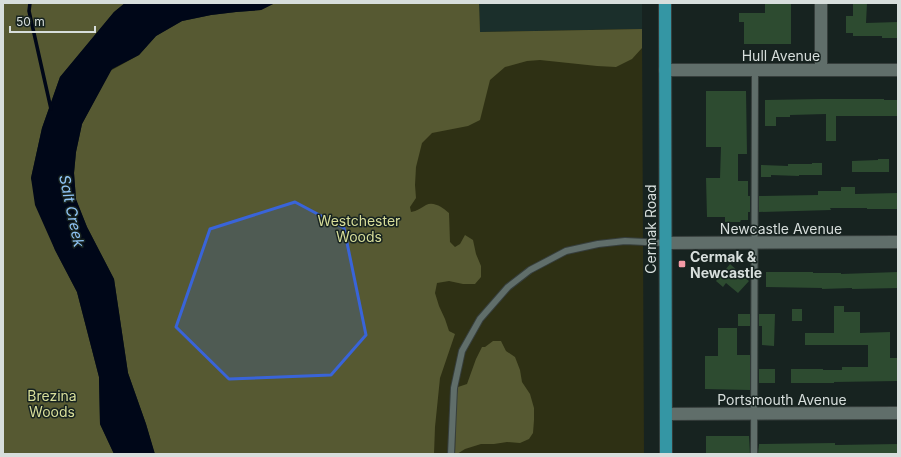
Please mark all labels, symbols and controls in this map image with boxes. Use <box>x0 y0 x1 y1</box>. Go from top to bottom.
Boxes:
scale bar <box>10 8 95 34</box>
text: 50 m <box>16 14 45 29</box>
street label: Hull Avenue <box>742 47 820 64</box>
water label: Salt Creek <box>55 173 89 250</box>
street label: Cermak Road <box>642 184 659 274</box>
park label: Westchester Woods <box>318 212 400 245</box>
street label: Newcastle Avenue <box>720 220 842 237</box>
place label: Cermak & Newcastle <box>690 248 762 281</box>
marker: Cermak & Newcastle <box>677 259 687 269</box>
park label: Brezina Woods <box>27 387 77 420</box>
street label: Portsmouth Avenue <box>717 391 847 408</box>

